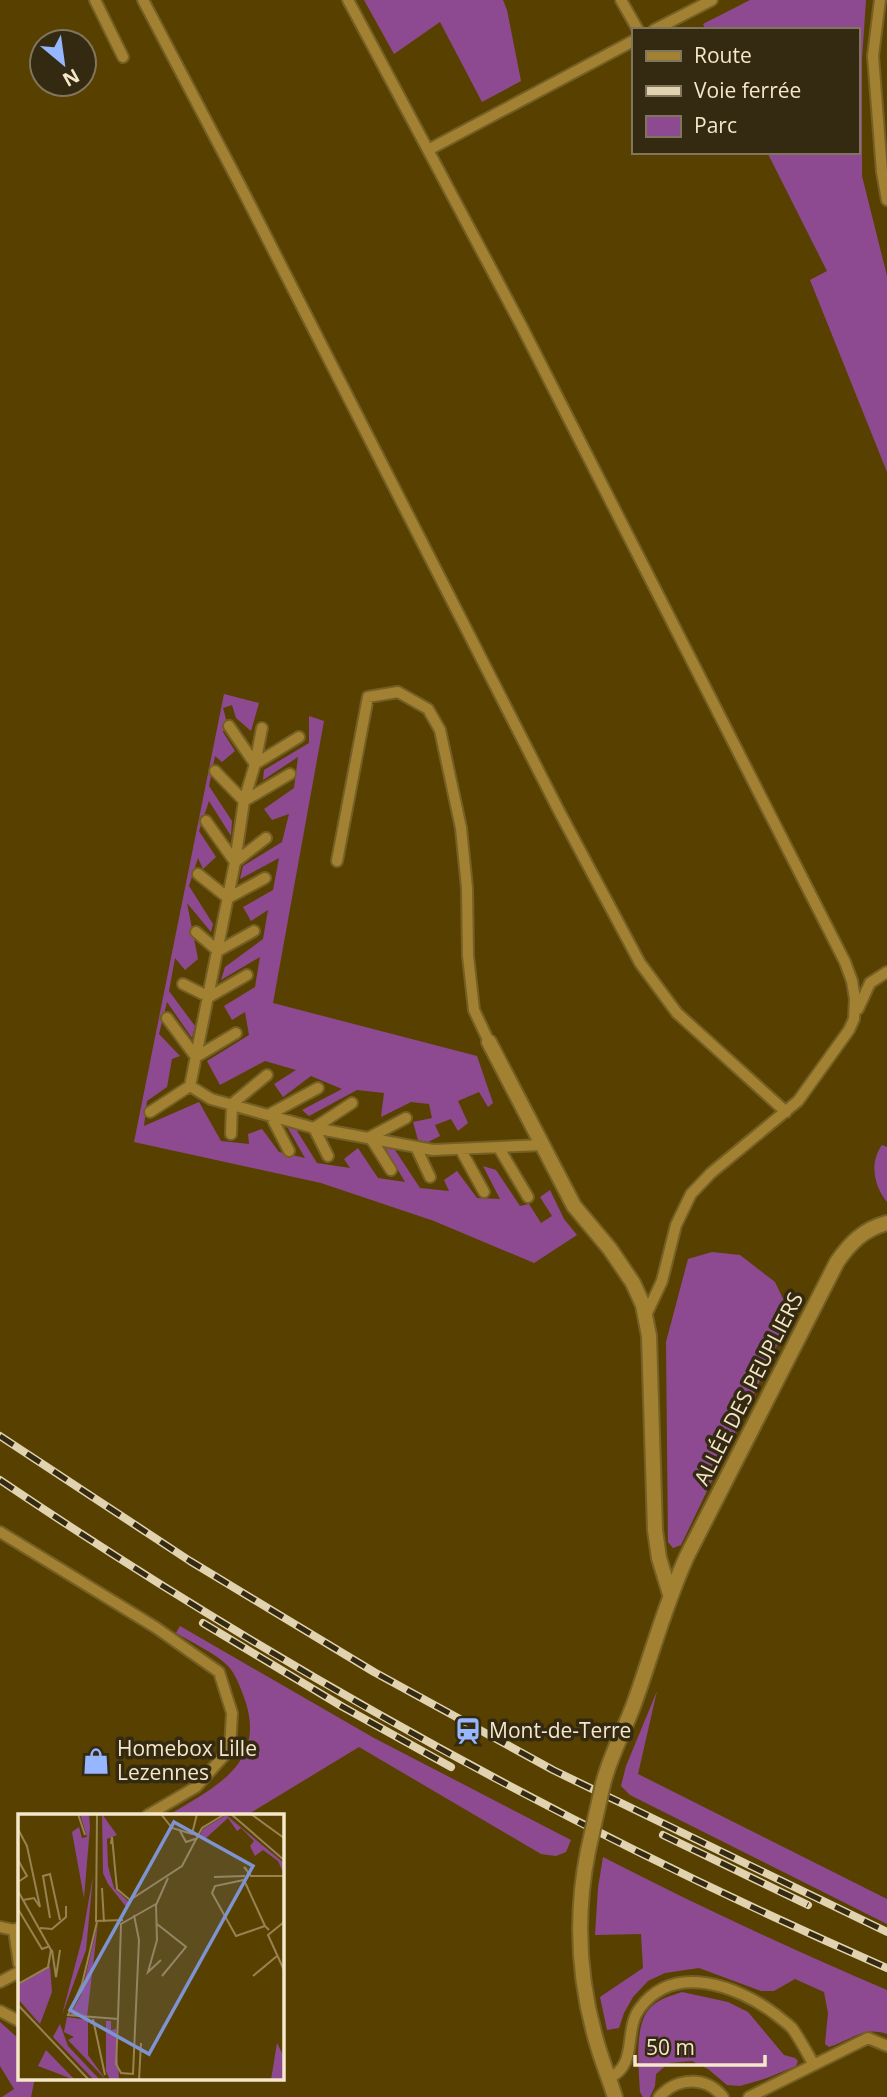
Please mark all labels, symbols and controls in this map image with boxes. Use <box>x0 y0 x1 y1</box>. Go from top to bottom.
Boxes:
north arrow <box>28 28 98 98</box>
legend <box>632 28 859 154</box>
text: Route <box>694 41 752 69</box>
text: N <box>58 63 84 93</box>
text: Voie ferrée <box>694 76 801 104</box>
text: Parc <box>694 111 737 139</box>
street label: ALLÉE DES PEUPLIERS <box>687 1287 809 1490</box>
station icon: Mont-de-Terre <box>453 1716 483 1746</box>
place label: Mont-de-Terre <box>489 1716 631 1744</box>
place label: Homebox Lille Lezennes <box>117 1734 257 1786</box>
shop icon: Homebox Lille Lezennes <box>81 1746 111 1776</box>
inset map <box>18 1814 284 2080</box>
scale bar <box>635 2024 764 2068</box>
text: 50 m <box>646 2033 695 2061</box>

